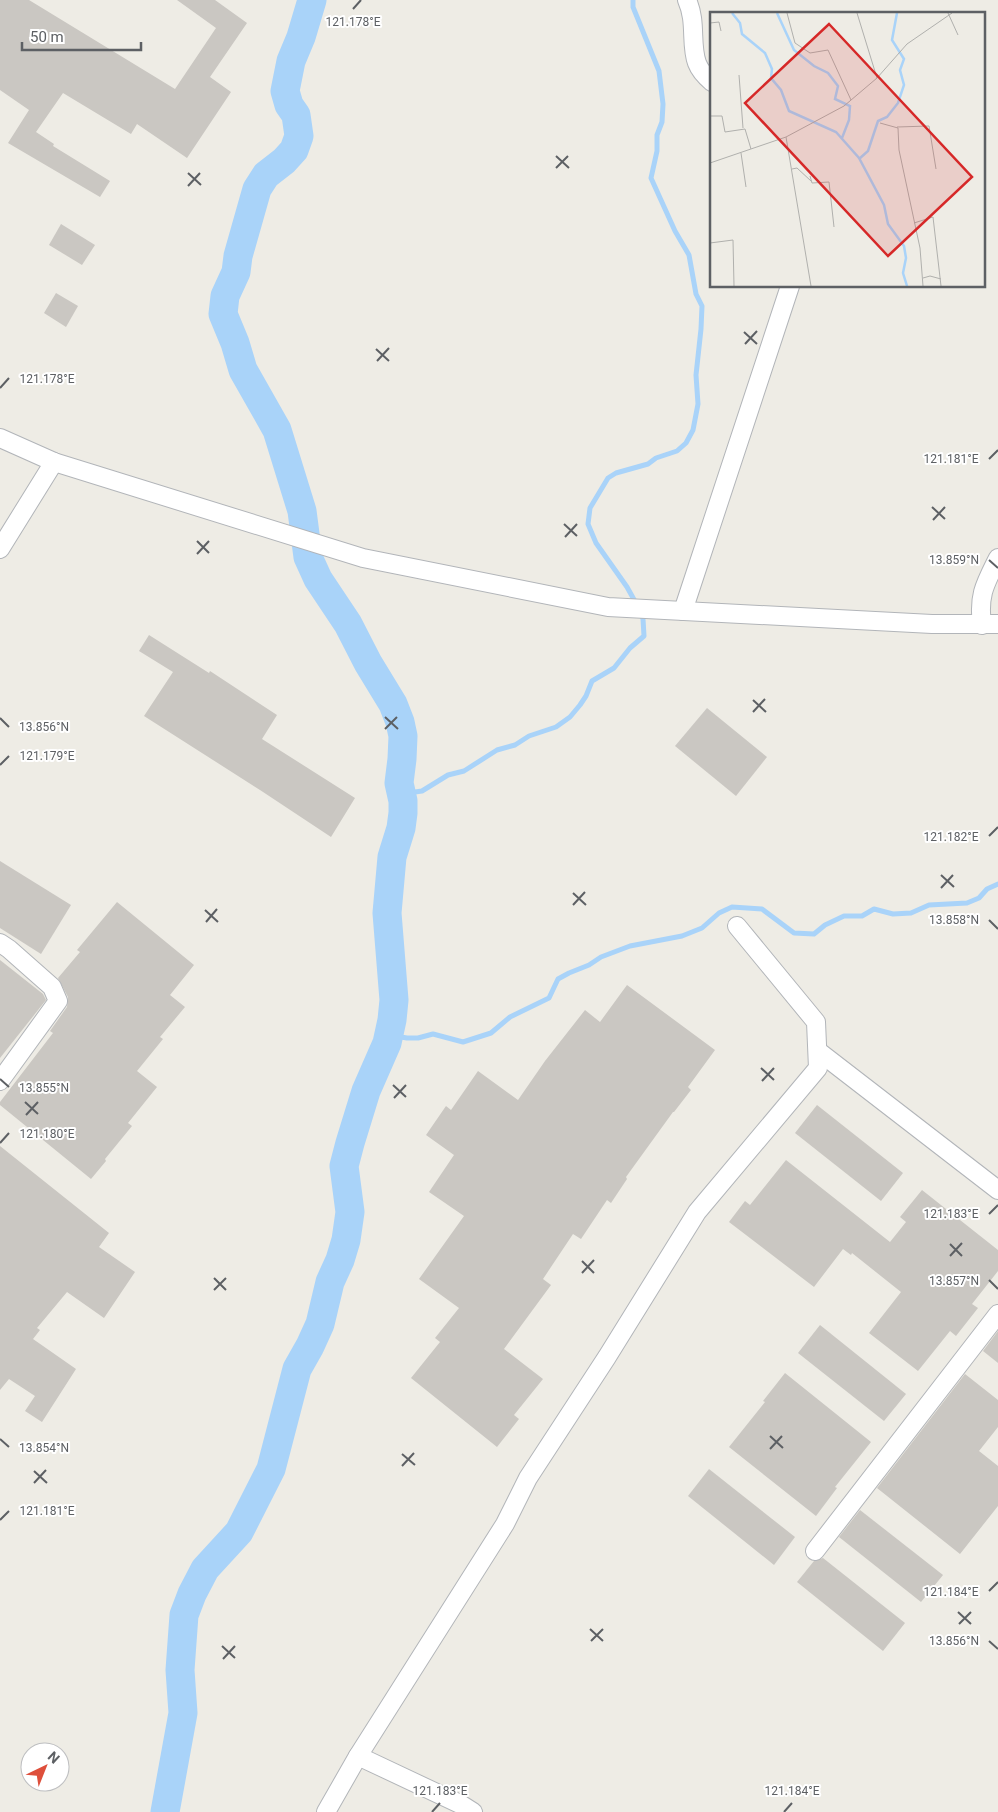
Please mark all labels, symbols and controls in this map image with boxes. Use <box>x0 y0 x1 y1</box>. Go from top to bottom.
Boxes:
inset map <box>710 12 986 288</box>
text: 121.178°E <box>326 15 381 29</box>
scale bar <box>22 20 141 52</box>
text: 50 m <box>30 28 64 46</box>
text: 121.178°E <box>20 372 75 386</box>
text: 121.181°E <box>924 452 979 466</box>
text: 13.859°N <box>929 553 979 567</box>
text: 13.856°N <box>19 720 69 734</box>
text: 121.179°E <box>20 749 75 763</box>
text: 121.182°E <box>924 830 979 844</box>
text: 13.858°N <box>929 913 979 927</box>
text: 13.855°N <box>19 1081 69 1095</box>
text: 121.180°E <box>20 1127 75 1141</box>
text: 121.183°E <box>924 1207 979 1221</box>
text: 13.857°N <box>929 1274 979 1288</box>
text: 13.854°N <box>19 1441 69 1455</box>
text: 121.181°E <box>20 1504 75 1518</box>
text: 121.184°E <box>924 1585 979 1599</box>
text: 13.856°N <box>929 1634 979 1648</box>
north arrow <box>20 1742 70 1792</box>
text: N <box>45 1748 63 1767</box>
text: 121.183°E <box>413 1784 468 1798</box>
text: 121.184°E <box>765 1784 820 1798</box>

